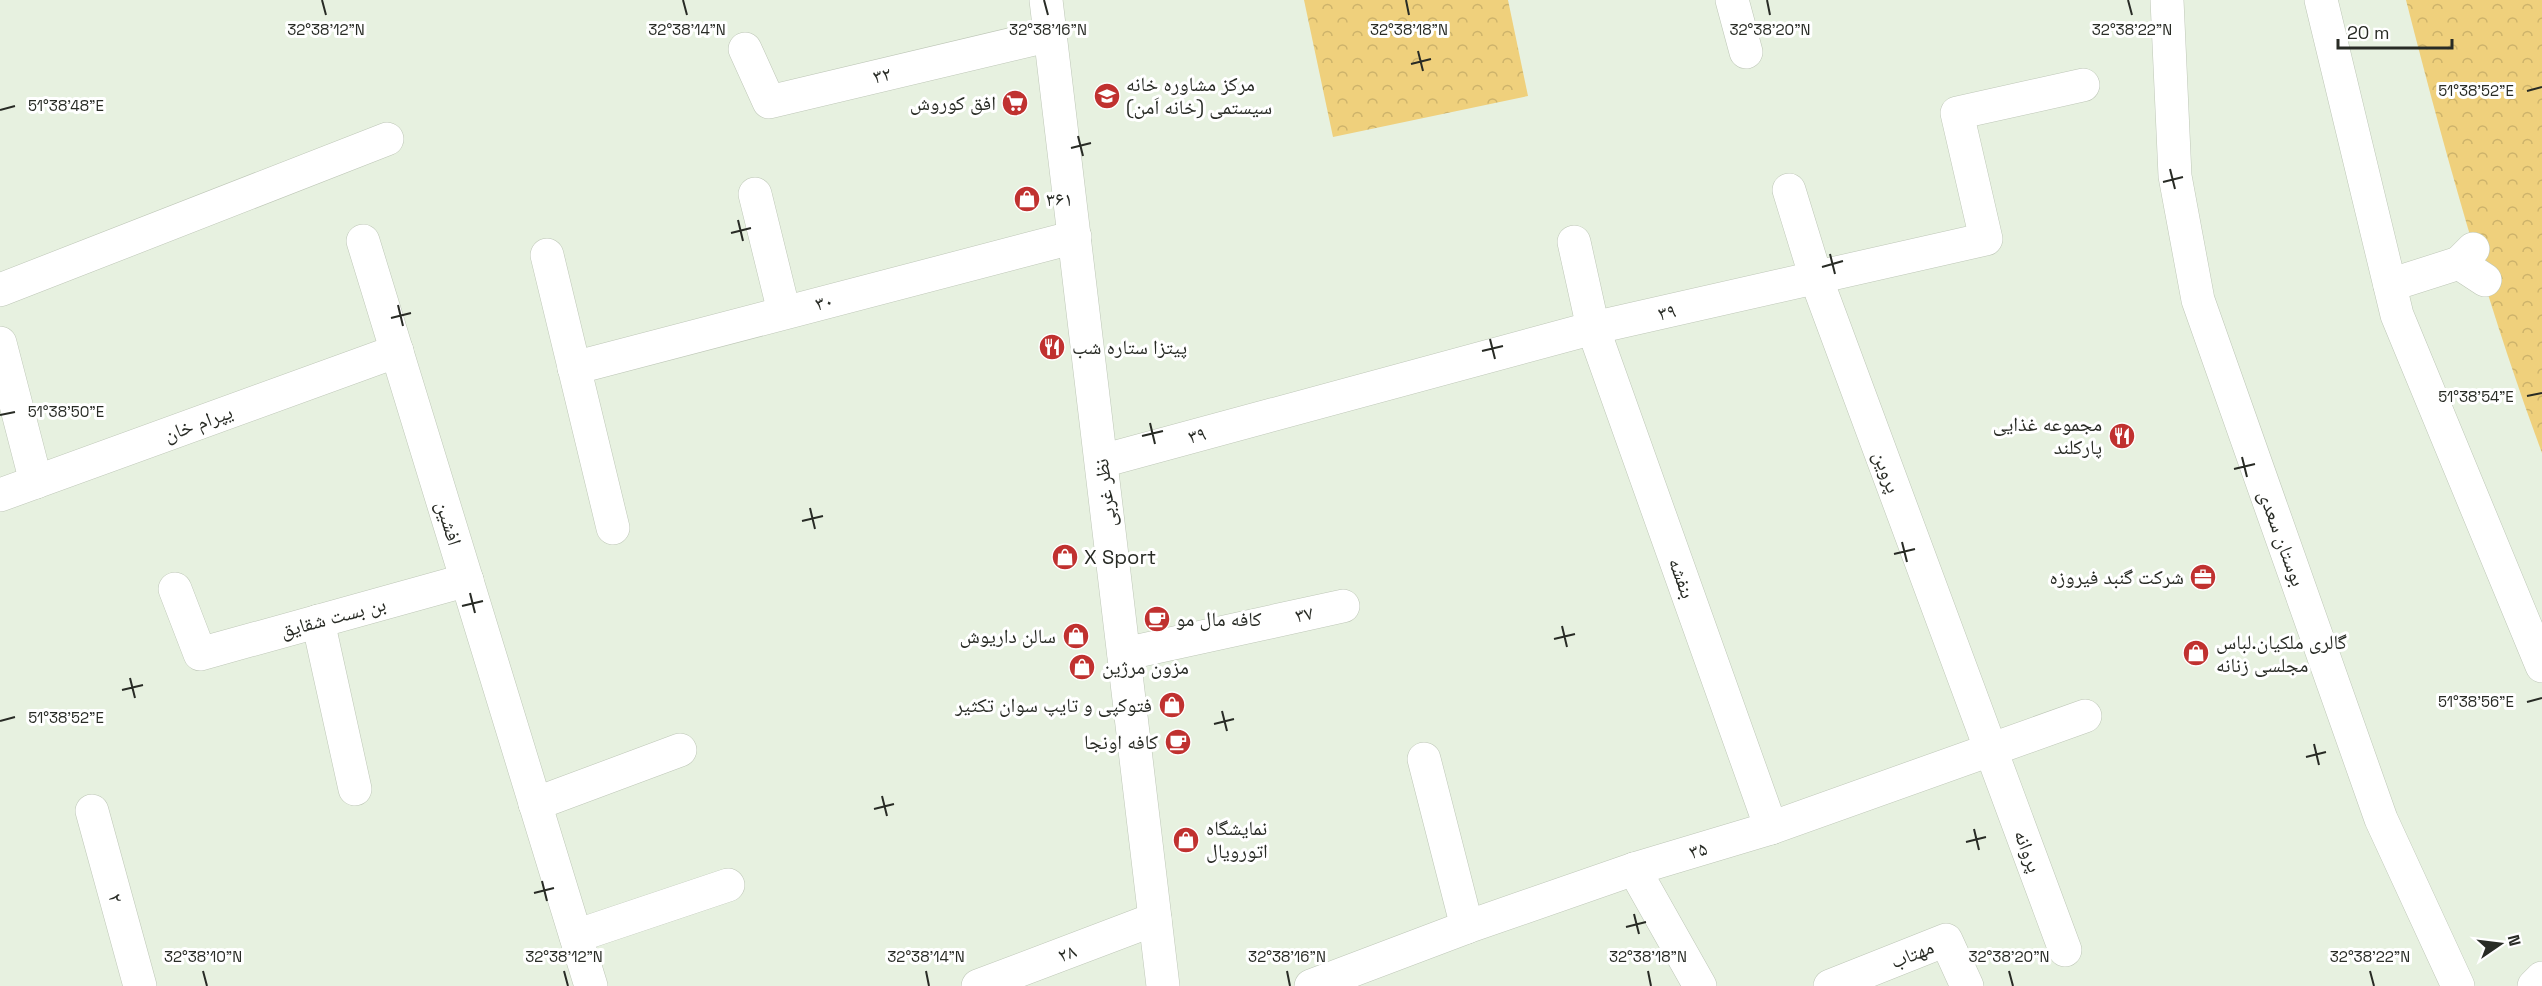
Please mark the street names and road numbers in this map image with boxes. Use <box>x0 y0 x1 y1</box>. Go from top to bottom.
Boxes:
street label: ۳۲ <box>870 60 894 90</box>
street label: ۳۰ <box>812 287 836 317</box>
street label: ۳۹ <box>1655 297 1679 327</box>
street label: یپرام خان <box>160 399 236 448</box>
street label: ۳۹ <box>1185 420 1209 450</box>
street label: پروین <box>1867 447 1907 497</box>
street label: نظر غربی <box>1088 457 1122 529</box>
street label: بوستان سعدی <box>2253 486 2311 590</box>
street label: افشین <box>430 498 468 548</box>
street label: بنفشه <box>1663 554 1701 602</box>
street label: بن بست شقایق <box>277 590 389 644</box>
street label: ۳۷ <box>1293 599 1316 629</box>
street label: پروانه <box>2008 826 2048 876</box>
street label: ۳۵ <box>1686 835 1710 865</box>
street label: ۲ <box>102 890 130 906</box>
street label: مهتاب <box>1887 934 1937 974</box>
street label: ۲۸ <box>1054 938 1080 968</box>

